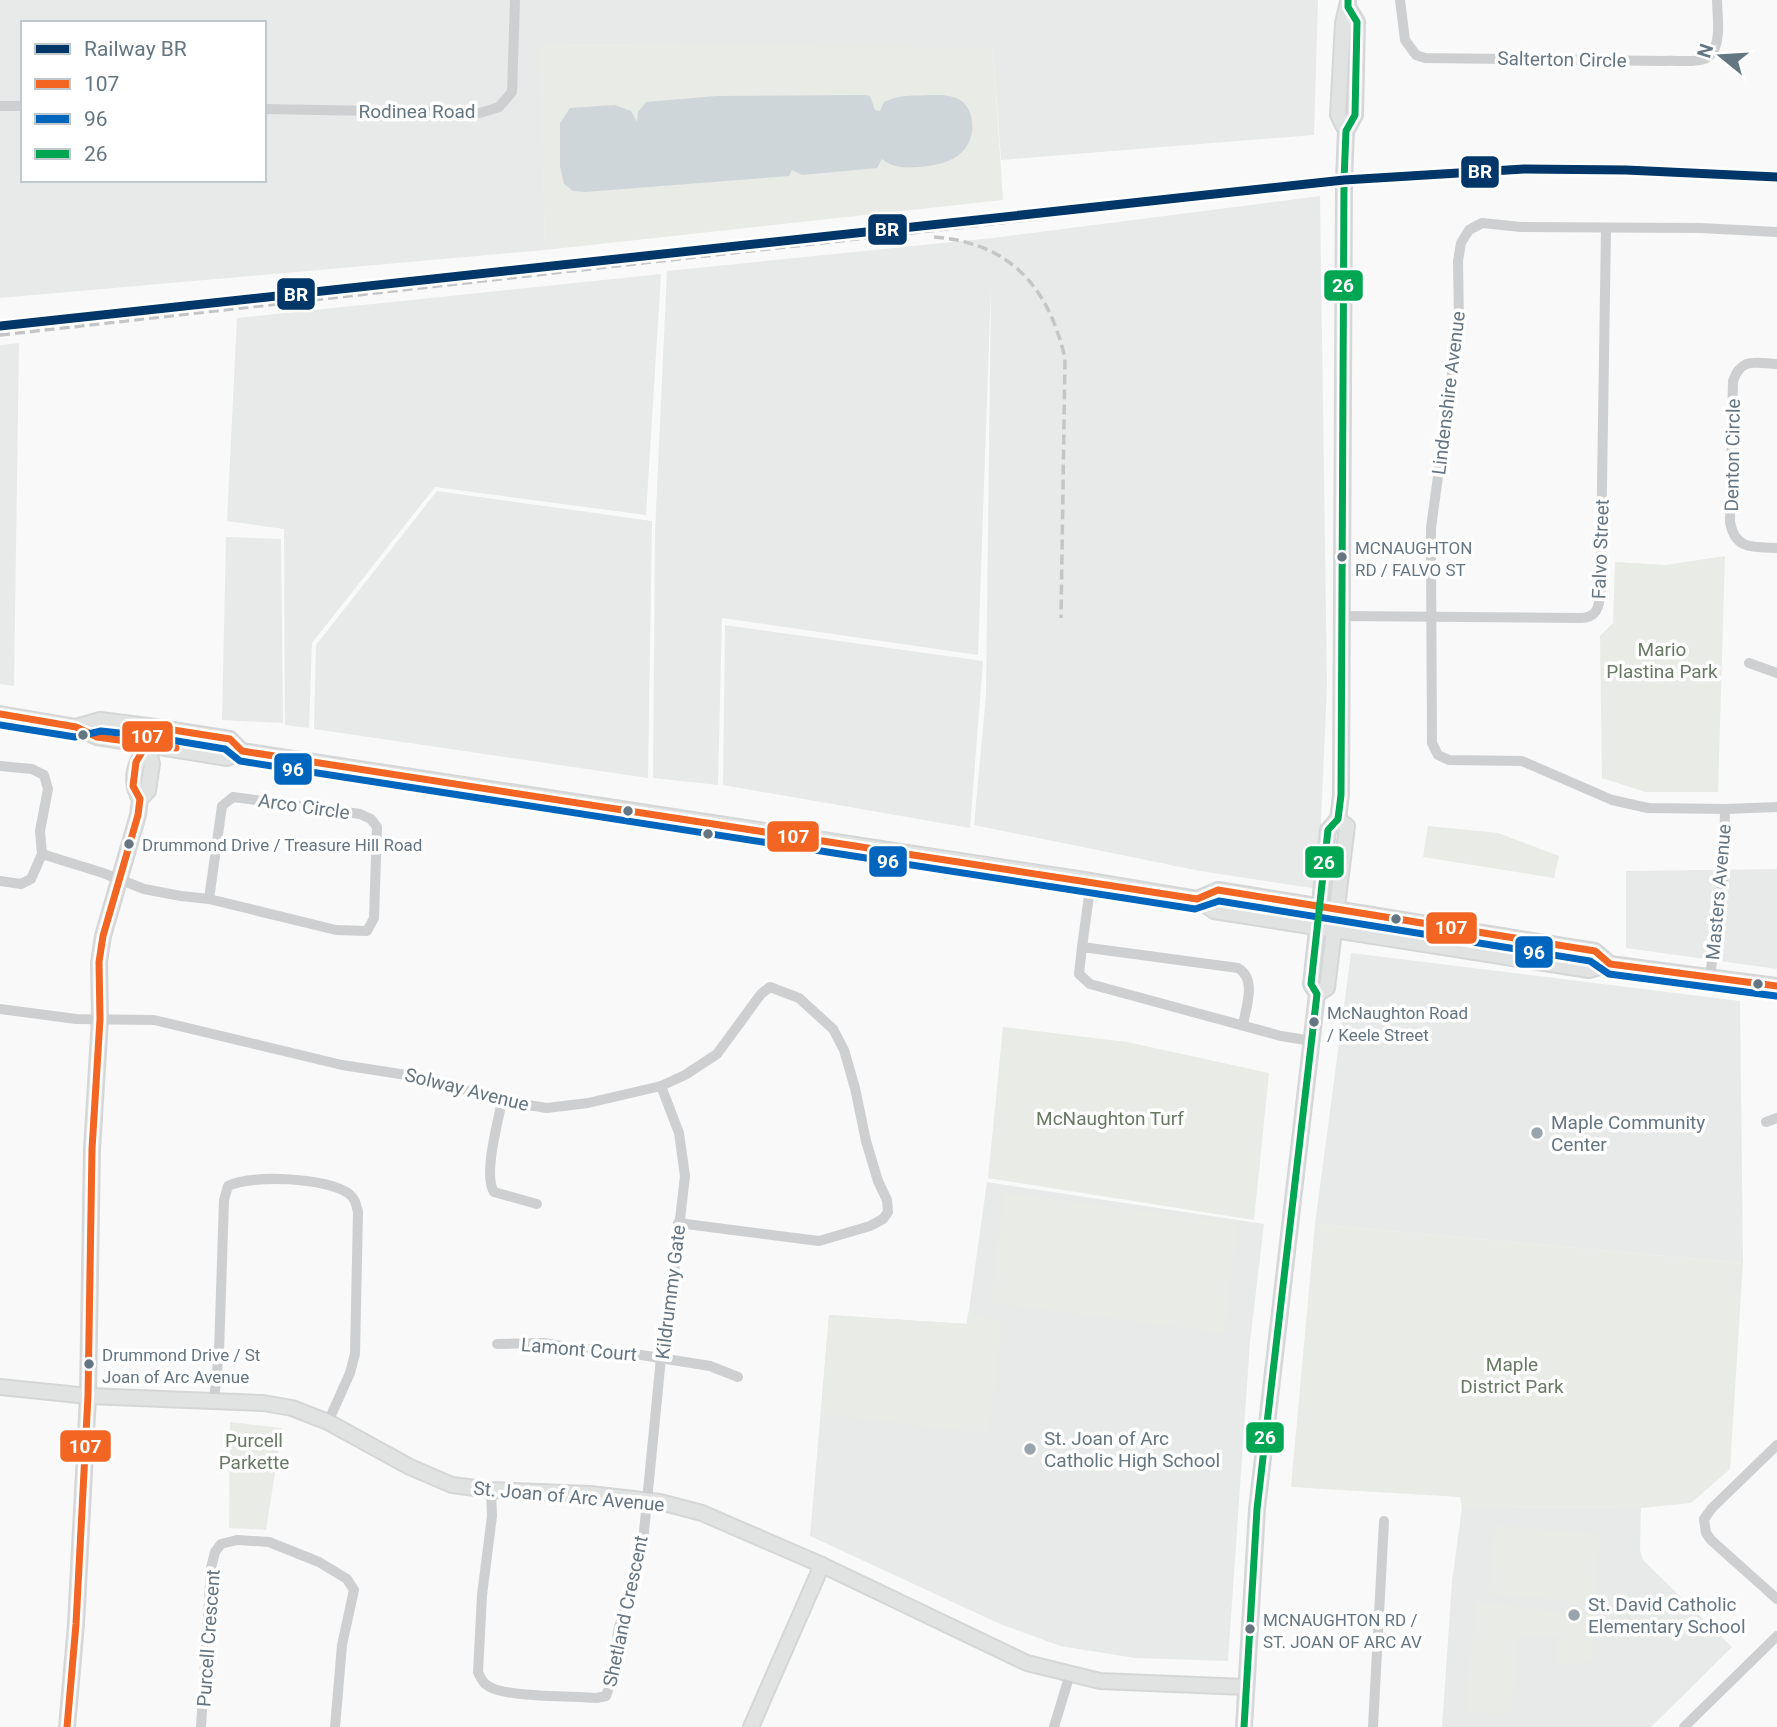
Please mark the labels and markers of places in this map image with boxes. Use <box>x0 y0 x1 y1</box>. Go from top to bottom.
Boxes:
place label: MCNAUGHTON RD / FALVO ST <box>1355 538 1472 580</box>
marker: MCNAUGHTON RD / FALVO ST <box>1335 550 1349 564</box>
unlabelled marker <box>76 728 90 742</box>
unlabelled marker <box>621 804 635 818</box>
unlabelled marker <box>701 827 715 841</box>
place label: Drummond Drive / Treasure Hill Road <box>142 835 422 855</box>
marker: Drummond Drive / Treasure Hill Road <box>122 837 136 851</box>
unlabelled marker <box>1389 912 1403 926</box>
unlabelled marker <box>1751 977 1765 991</box>
place label: McNaughton Road / Keele Street <box>1327 1003 1468 1045</box>
marker: McNaughton Road / Keele Street <box>1307 1015 1321 1029</box>
place label: Maple Community Center <box>1551 1111 1705 1156</box>
marker: Maple Community Center <box>1529 1125 1545 1141</box>
place label: Drummond Drive / St Joan of Arc Avenue <box>102 1345 260 1387</box>
marker: Drummond Drive / St Joan of Arc Avenue <box>82 1357 96 1371</box>
place label: St. Joan of Arc Catholic High School <box>1044 1427 1220 1472</box>
marker: St. Joan of Arc Catholic High School <box>1022 1441 1038 1457</box>
place label: St. David Catholic Elementary School <box>1588 1593 1746 1638</box>
marker: St. David Catholic Elementary School <box>1566 1607 1582 1623</box>
place label: MCNAUGHTON RD / ST. JOAN OF ARC AV <box>1263 1610 1422 1652</box>
marker: MCNAUGHTON RD / ST. JOAN OF ARC AV <box>1243 1622 1257 1636</box>

